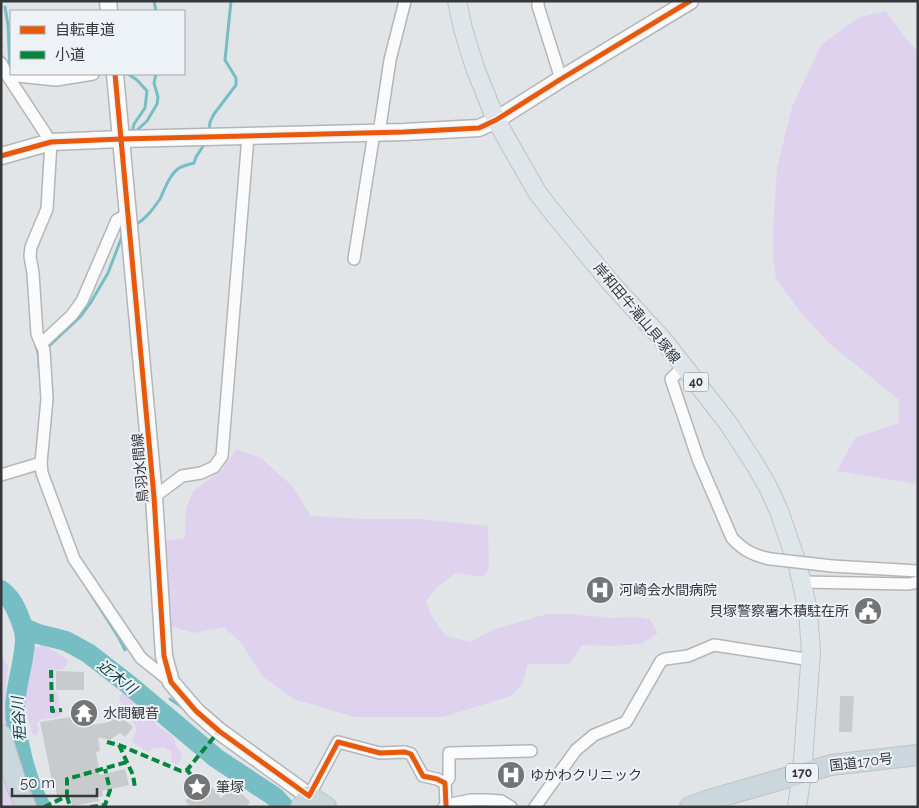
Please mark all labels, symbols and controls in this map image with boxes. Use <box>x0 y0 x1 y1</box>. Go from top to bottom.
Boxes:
legend <box>10 10 185 75</box>
text: 自転車道 <box>55 21 115 39</box>
text: 小道 <box>55 46 85 64</box>
street label: 岸和田牛滝山貝塚線 <box>590 260 684 366</box>
road number: 40 <box>684 372 708 392</box>
street label: 鳥羽水間線 <box>129 432 151 504</box>
hospital icon: 河崎会水間病院 <box>585 575 615 605</box>
place label: 河崎会水間病院 <box>619 582 717 598</box>
public building icon: 貝塚警察署木積駐在所 <box>853 596 883 626</box>
place label: 貝塚警察署木積駐在所 <box>709 603 849 619</box>
water label: 近木川 <box>94 656 142 699</box>
water label: 秬谷川 <box>8 694 30 742</box>
temple icon: 水間観音 <box>69 698 99 728</box>
place label: 水間観音 <box>103 705 159 721</box>
street label: 国道170号 <box>828 750 894 774</box>
hospital icon: ゆかわクリニック <box>496 760 526 790</box>
road number: 170 <box>786 764 818 782</box>
scale bar <box>12 766 98 798</box>
place label: ゆかわクリニック <box>530 767 642 783</box>
place icon: 筆塚 <box>182 772 212 802</box>
text: 50 m <box>20 774 55 792</box>
place label: 筆塚 <box>216 779 244 795</box>

